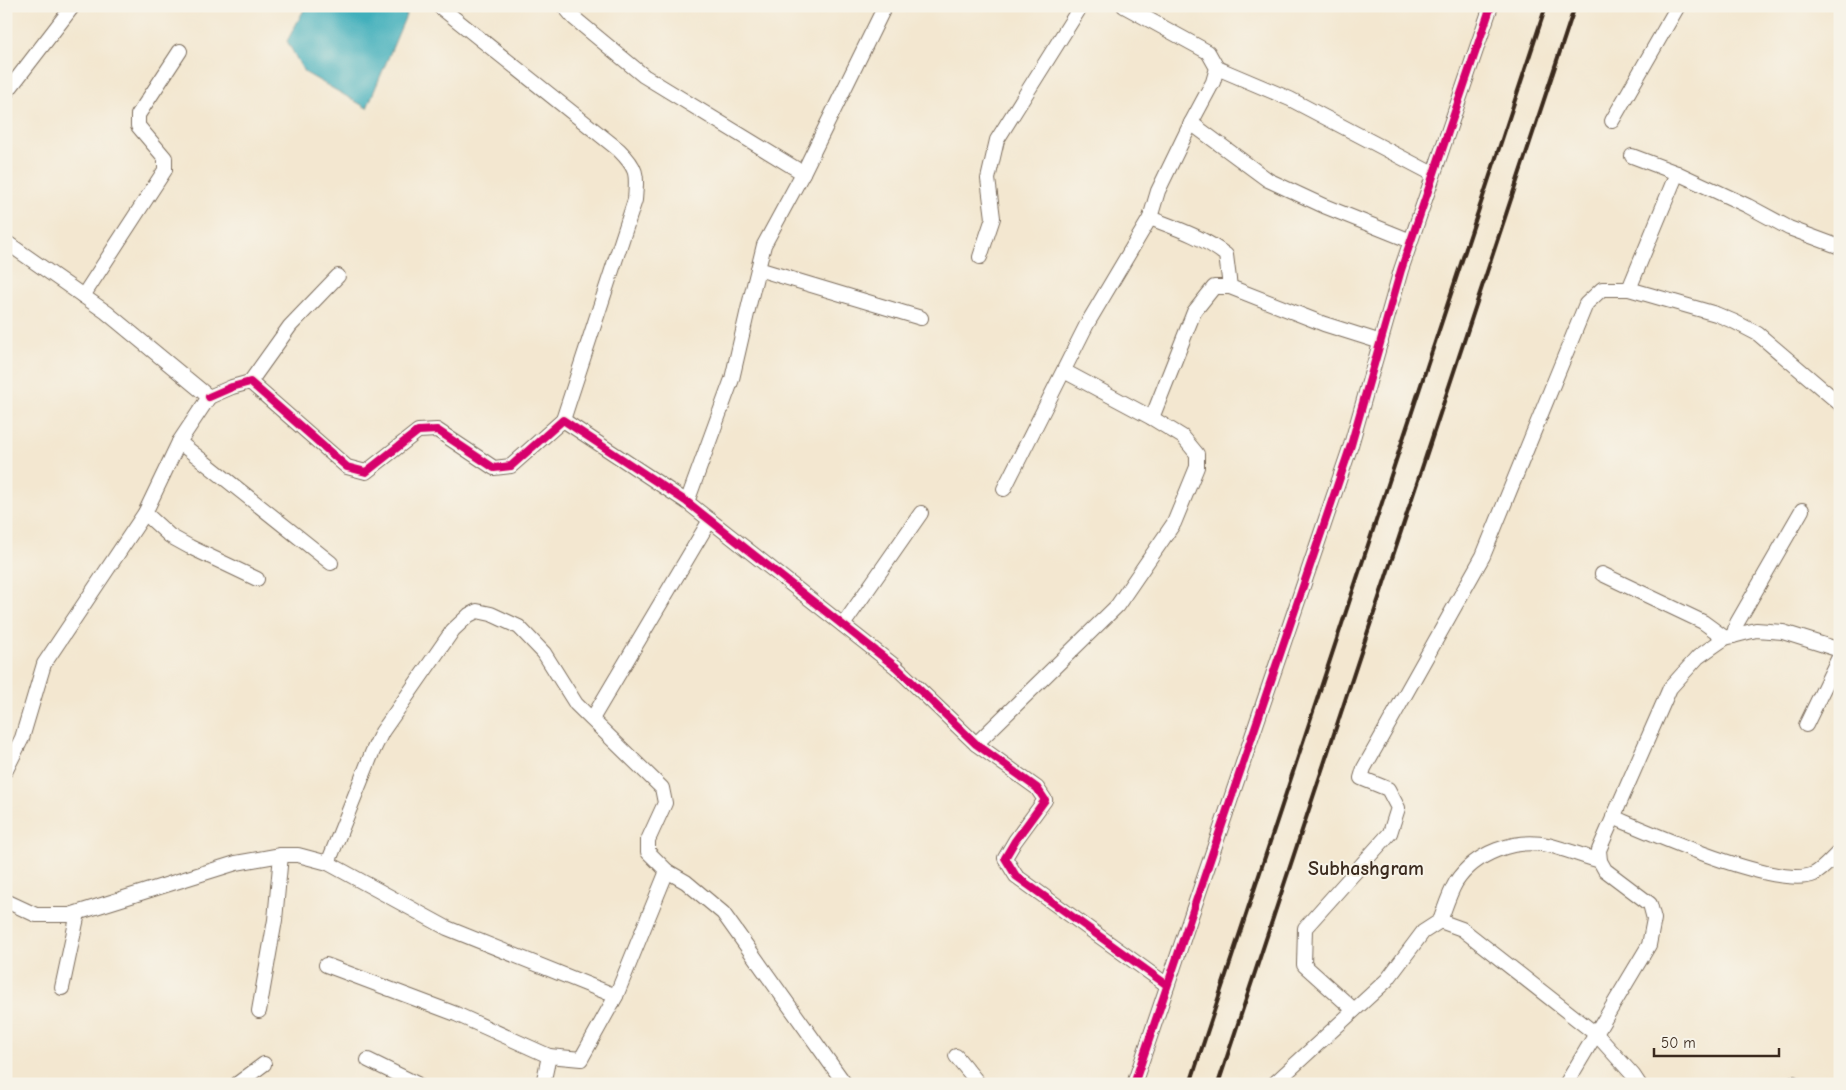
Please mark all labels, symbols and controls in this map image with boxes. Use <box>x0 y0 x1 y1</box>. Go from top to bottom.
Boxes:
district label: Subhashgram <box>1308 857 1424 880</box>
scale bar <box>1654 1025 1778 1057</box>
text: 50 m <box>1661 1034 1696 1052</box>

